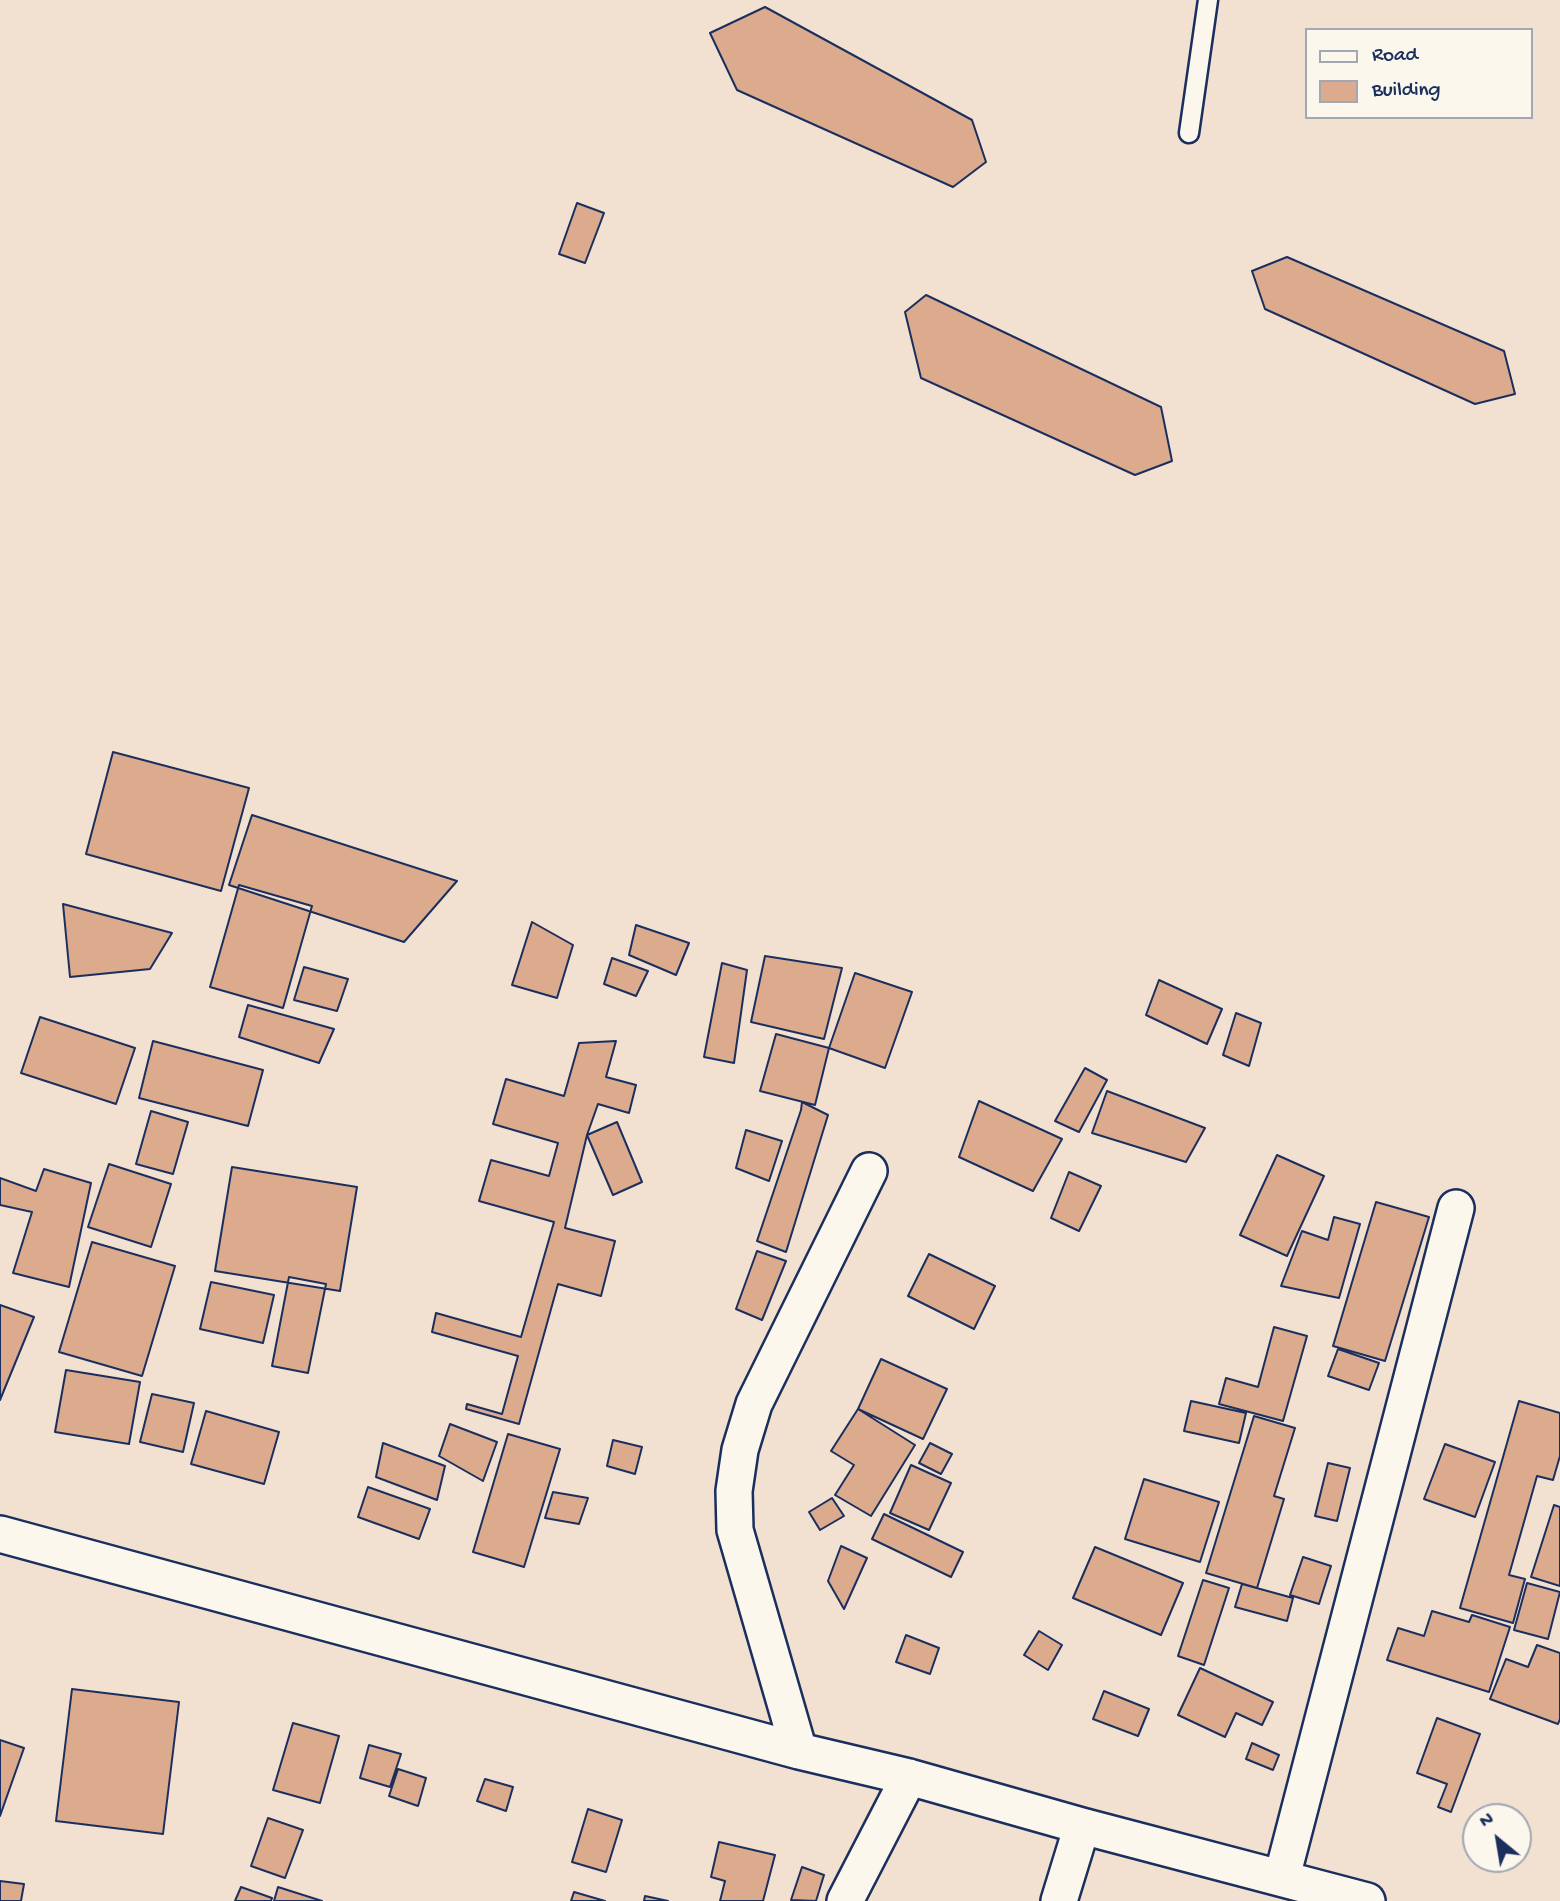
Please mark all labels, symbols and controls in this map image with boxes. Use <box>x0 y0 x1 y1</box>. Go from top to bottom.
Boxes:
legend <box>1304 28 1532 119</box>
text: Road <box>1372 44 1418 69</box>
text: Building <box>1372 79 1441 104</box>
north arrow <box>1462 1803 1532 1873</box>
text: N <box>1476 1808 1498 1834</box>

